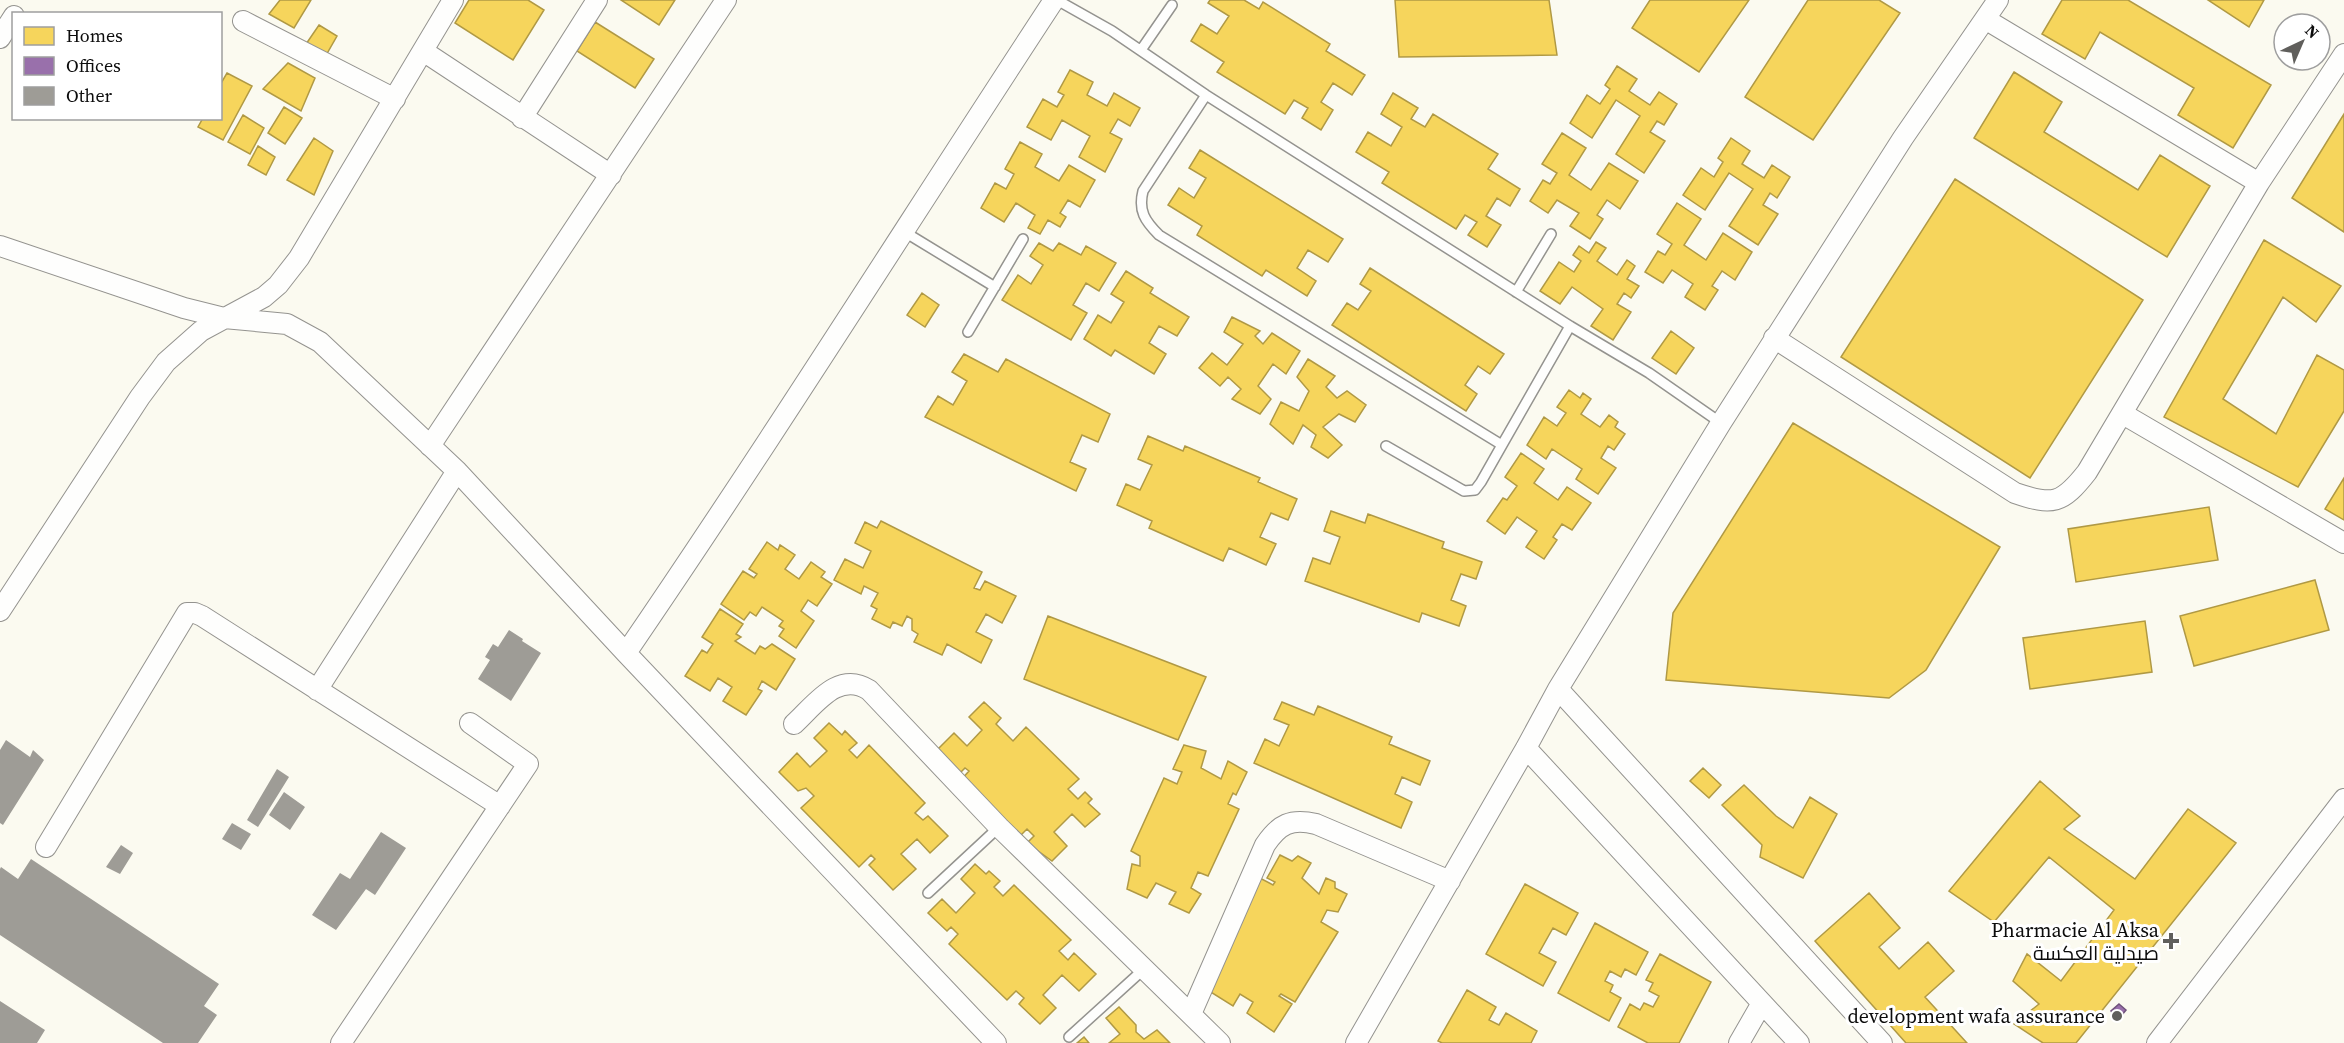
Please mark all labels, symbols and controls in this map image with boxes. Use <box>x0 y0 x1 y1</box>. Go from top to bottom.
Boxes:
legend <box>12 12 222 120</box>
north arrow <box>2272 12 2332 72</box>
text: N <box>2301 19 2325 43</box>
text: Homes <box>66 23 123 48</box>
text: Offices <box>66 53 121 78</box>
text: Other <box>66 83 113 108</box>
place label: Pharmacie Al Aksa صيدلية العكسة <box>1991 916 2160 967</box>
marker: Pharmacie Al Aksa صيدلية العكسة <box>2164 934 2178 948</box>
place label: development wafa assurance <box>1848 1002 2105 1030</box>
marker: development wafa assurance <box>2110 1009 2124 1023</box>

